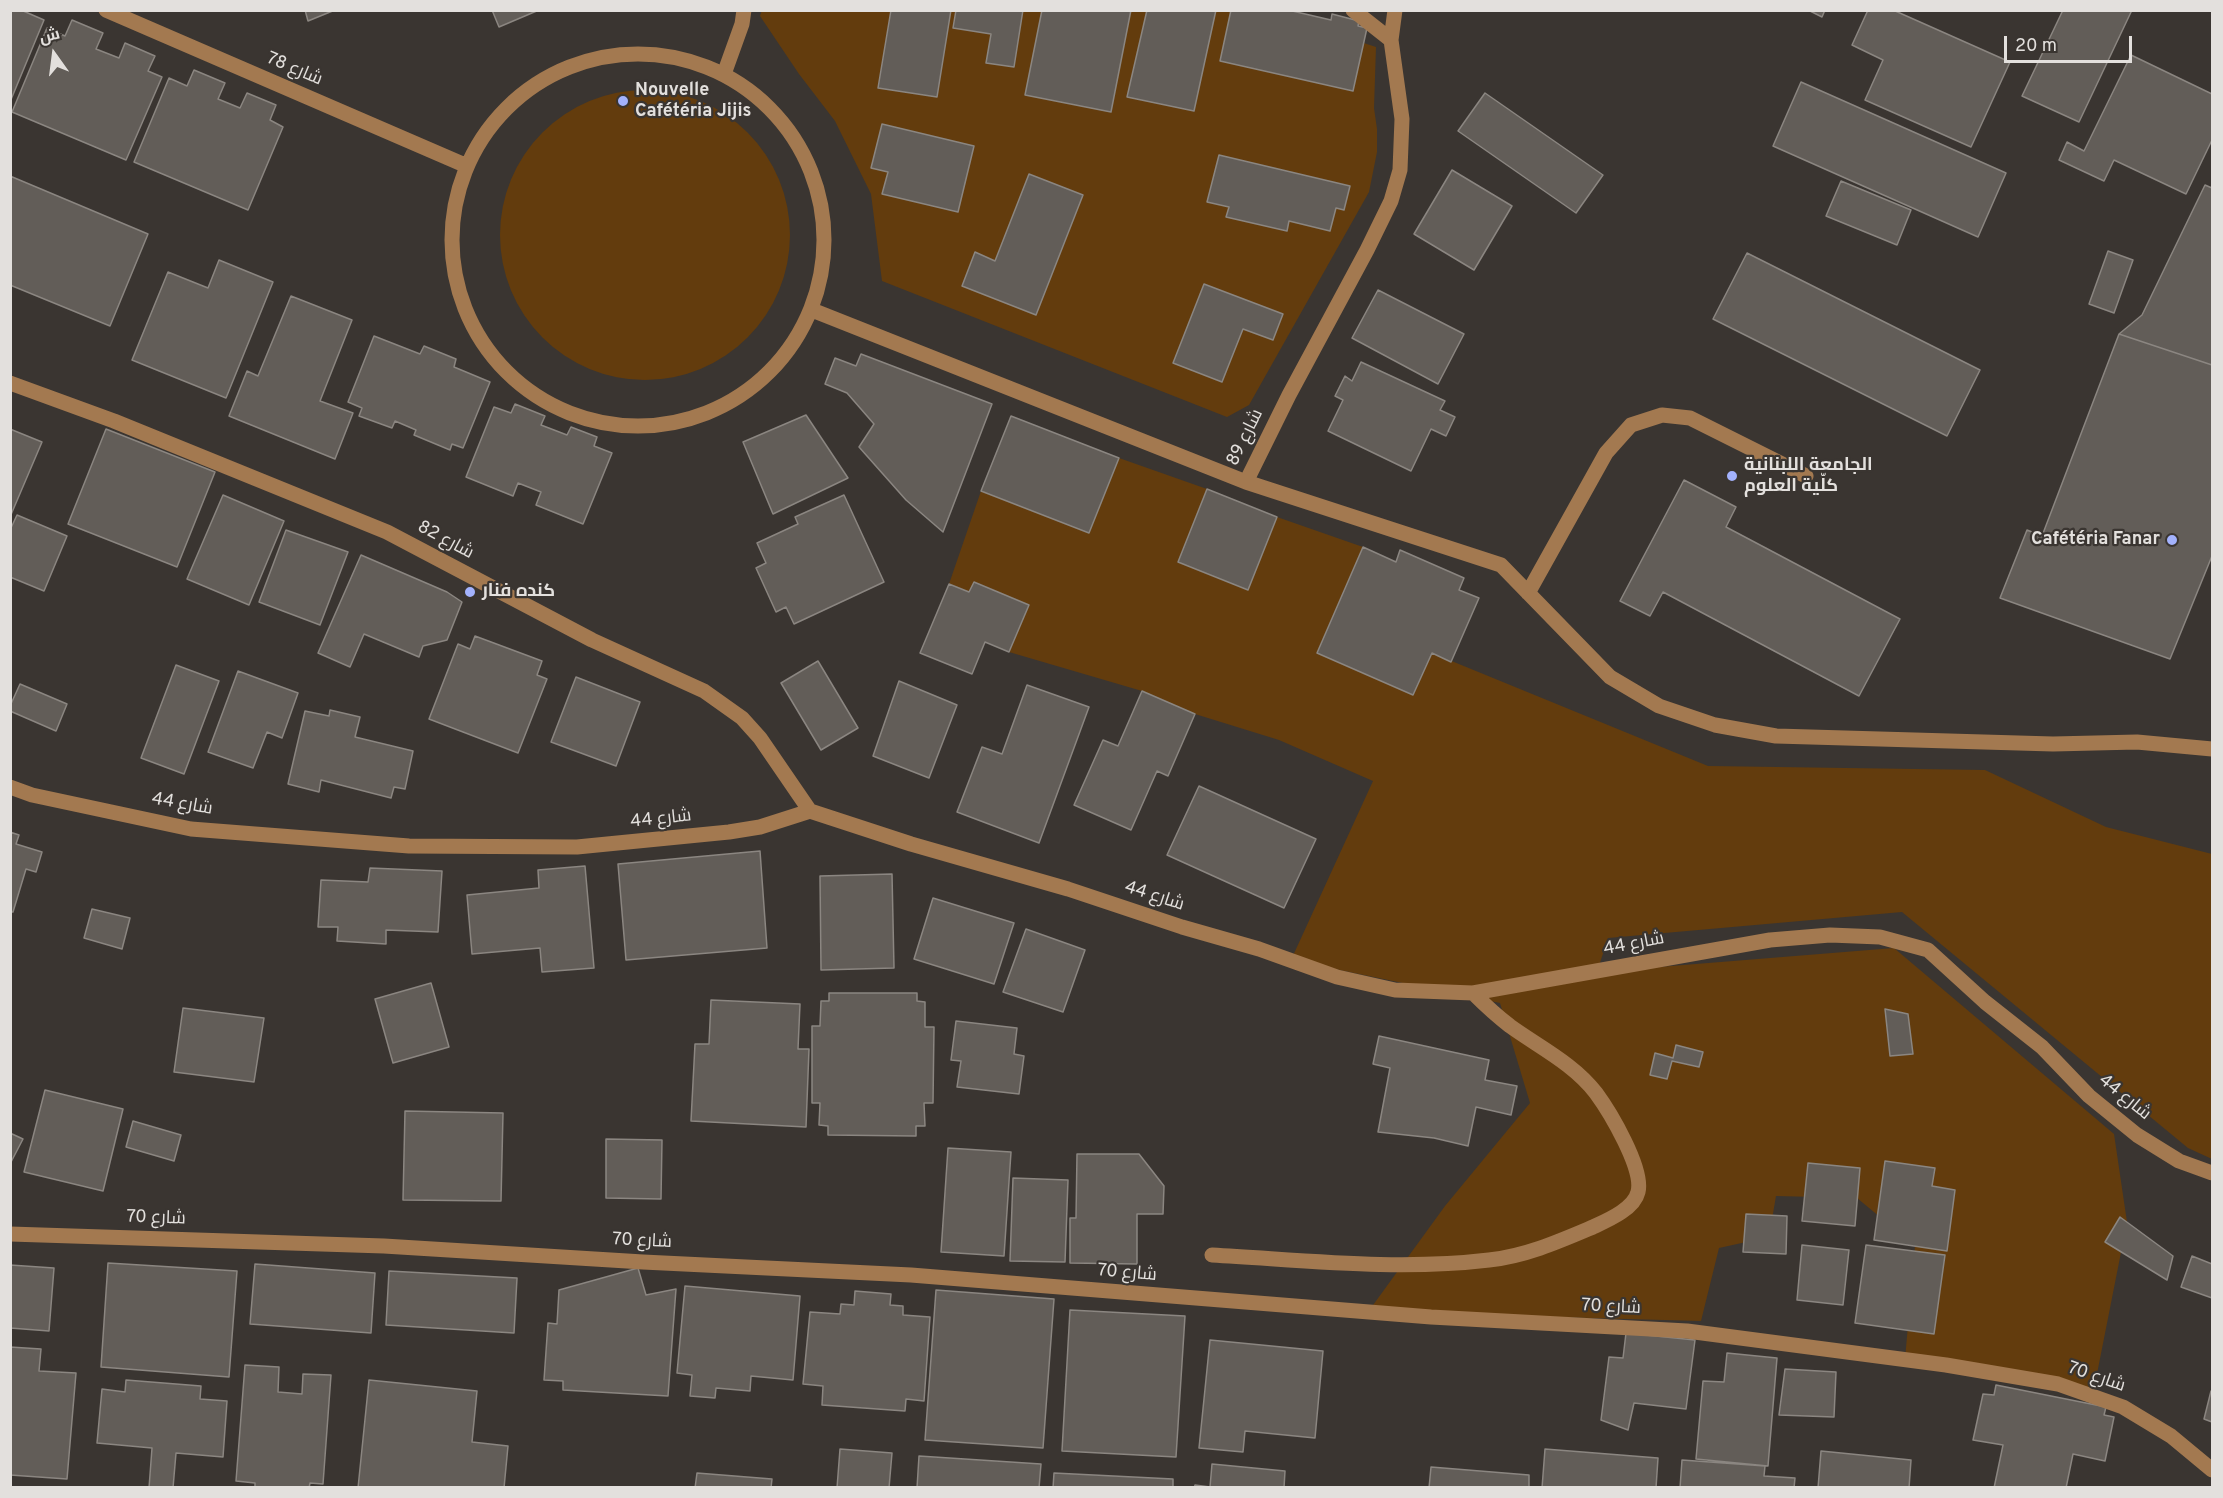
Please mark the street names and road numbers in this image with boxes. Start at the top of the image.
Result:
street label: شارع 78 [263,49,325,91]
street label: شارع 89 [1223,406,1269,470]
street label: شارع 82 [413,517,477,565]
street label: شارع 44 [150,789,214,821]
street label: شارع 44 [629,806,693,834]
street label: شارع 44 [1121,877,1187,917]
street label: شارع 44 [1602,929,1666,961]
street label: شارع 44 [2093,1070,2155,1126]
street label: شارع 70 [126,1207,186,1231]
street label: شارع 70 [612,1230,672,1254]
street label: شارع 70 [1096,1261,1158,1287]
street label: شارع 70 [1581,1296,1641,1320]
street label: شارع 70 [2064,1358,2128,1398]

